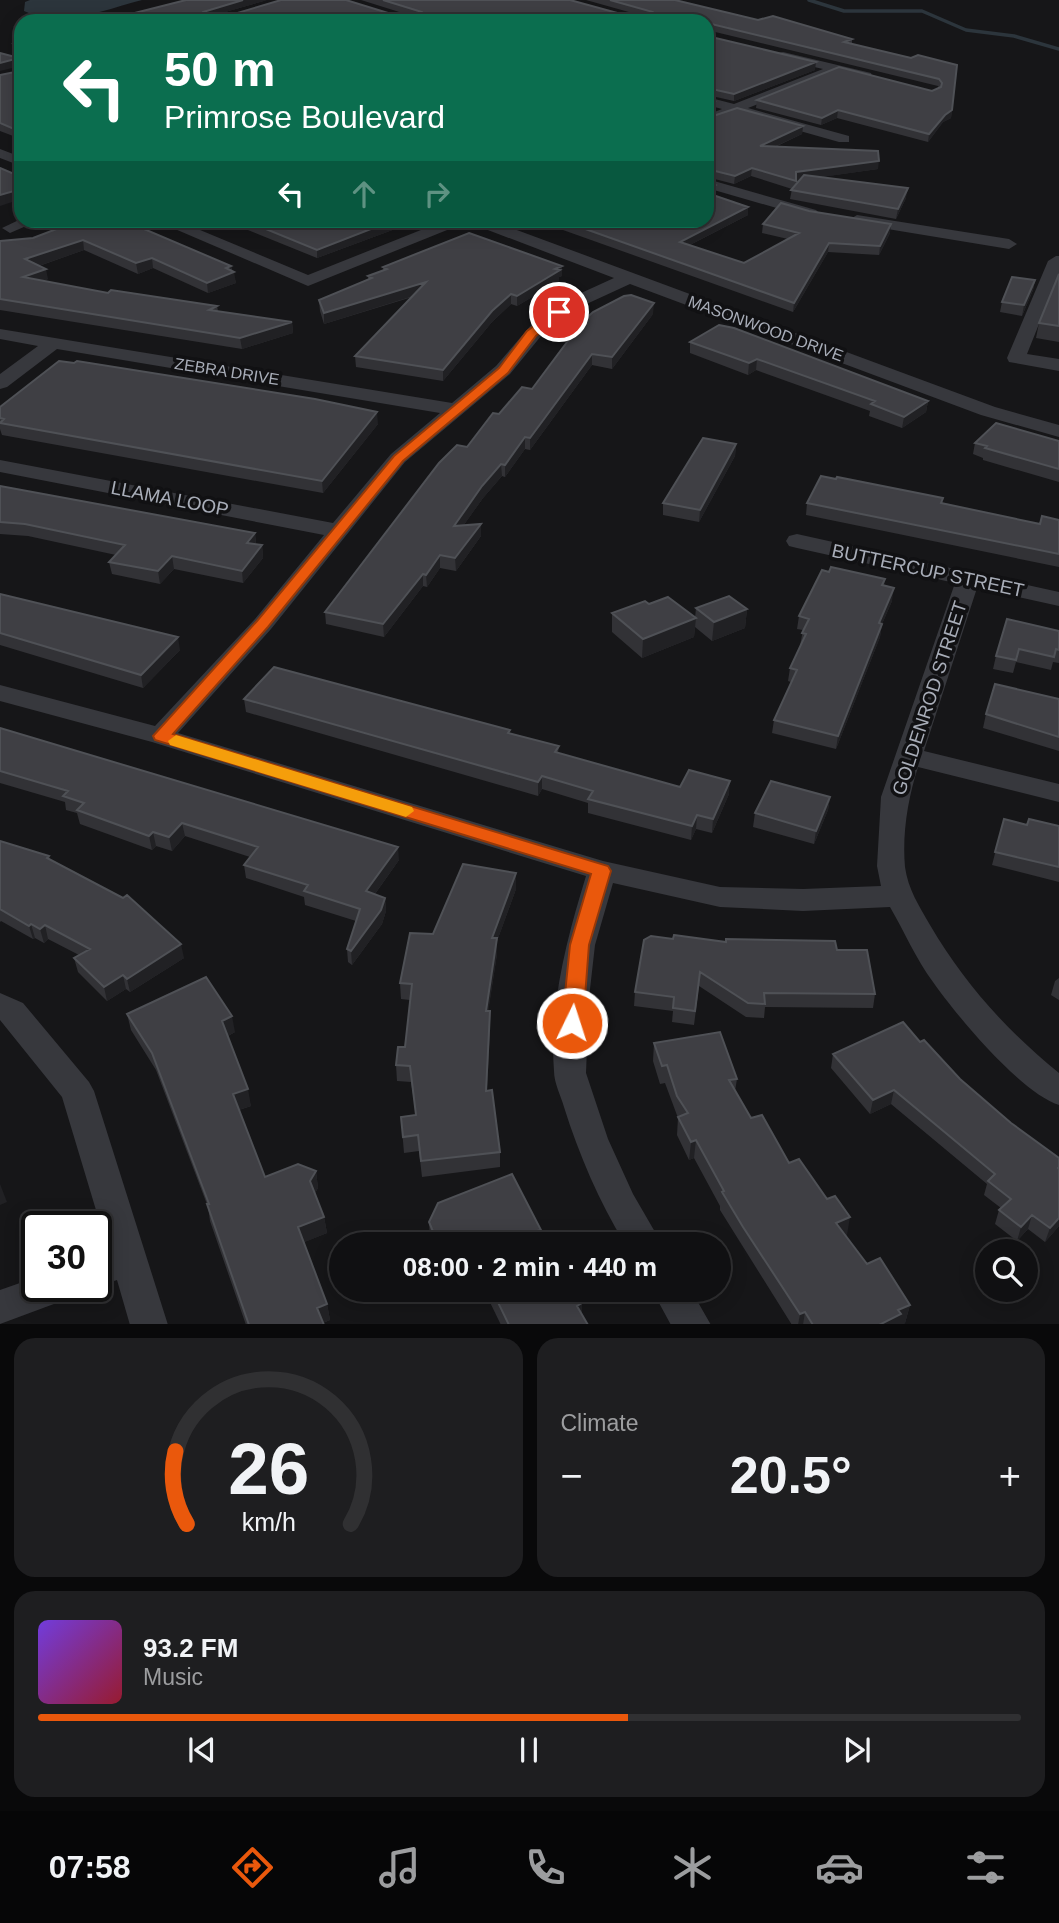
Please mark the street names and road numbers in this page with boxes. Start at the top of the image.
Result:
street label: MASONWOOD DRIVE [686,293,846,364]
street label: ZEBRA DRIVE [173,355,281,388]
street label: LLAMA LOOP [109,477,230,520]
street label: BUTTERCUP STREET [830,540,1026,601]
street label: GOLDENROD STREET [888,598,971,798]

